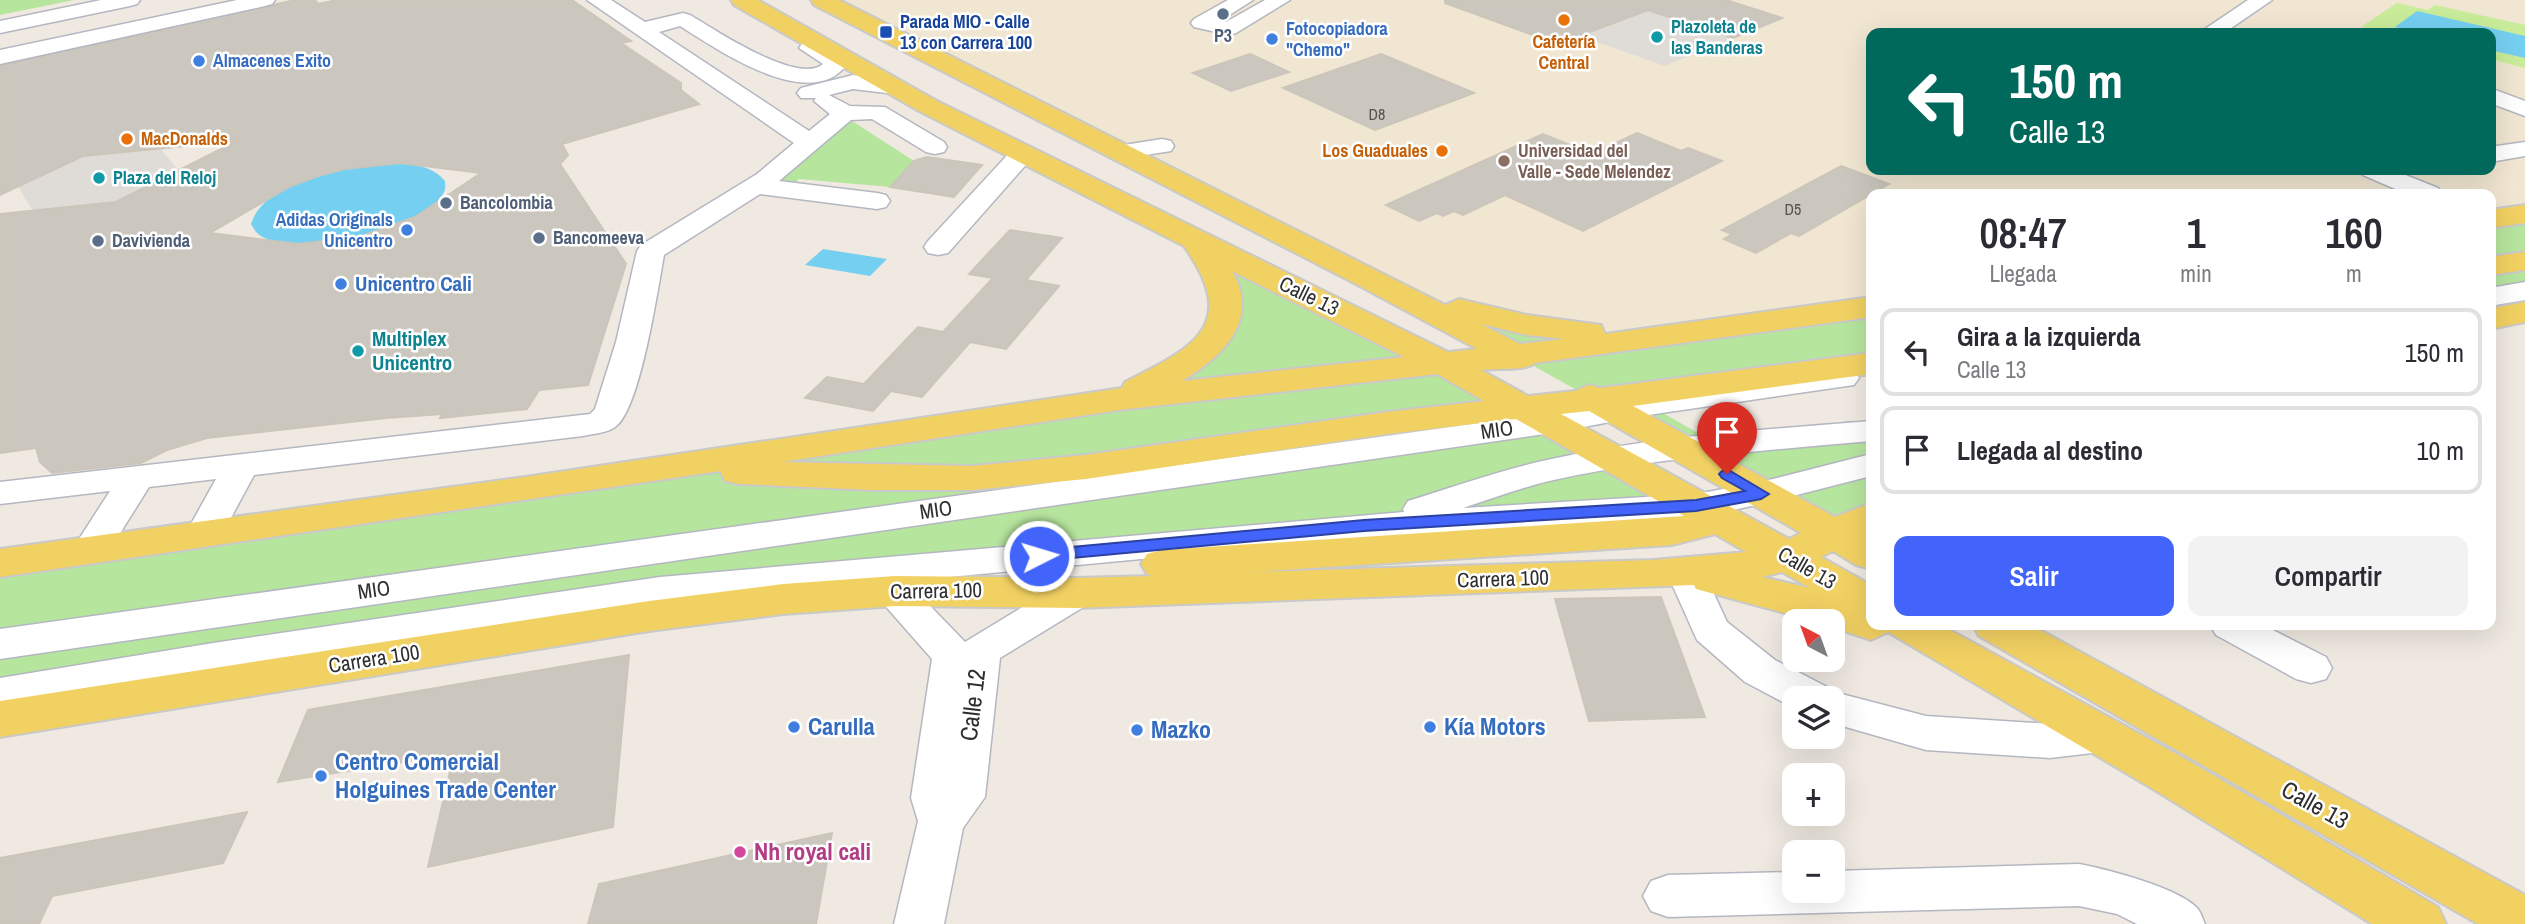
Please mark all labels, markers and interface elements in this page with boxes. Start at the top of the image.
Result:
marker: P3 [1215,6,1231,22]
place label: Parada MIO - Calle 13 con Carrera 100 [900,9,1032,55]
marker: Cafetería Central [1556,12,1572,28]
place label: Plazoleta de las Banderas [1671,14,1763,60]
place label: Fotocopiadora "Chemo" [1286,16,1389,62]
place label: P3 [1214,23,1232,48]
marker: Parada MIO - Calle 13 con Carrera 100 [878,24,894,40]
place label: Cafetería Central [1532,29,1596,75]
marker: Plazoleta de las Banderas [1649,29,1665,45]
marker: Fotocopiadora "Chemo" [1264,31,1280,47]
text: 150 m [2009,47,2123,113]
place label: Almacenes Exito [213,48,331,73]
marker: Almacenes Exito [191,53,207,69]
icon: left [1894,56,1985,147]
house number: D8 [1369,103,1385,125]
text: Calle 13 [2009,110,2105,153]
place label: MacDonalds [141,126,228,151]
marker: MacDonalds [119,131,135,147]
place label: Los Guaduales [1322,138,1428,163]
place label: Universidad del Valle - Sede Melendez [1518,138,1671,184]
marker: Los Guaduales [1434,143,1450,159]
marker: Universidad del Valle - Sede Melendez [1496,153,1512,169]
place label: Plaza del Reloj [113,165,216,190]
marker: Plaza del Reloj [91,170,107,186]
place label: Bancolombia [460,190,553,215]
marker: Bancolombia [438,195,454,211]
house number: D5 [1785,198,1801,220]
text: 08:47 [1979,205,2067,261]
text: 1 [2186,205,2206,261]
text: 160 [2325,205,2383,261]
place label: Adidas Originals Unicentro [276,207,393,253]
marker: Adidas Originals Unicentro [399,222,415,238]
place label: Bancomeeva [553,225,645,250]
place label: Davivienda [112,228,191,253]
marker: Bancomeeva [531,230,547,246]
marker: Davivienda [90,233,106,249]
text: Llegada [1990,258,2057,289]
text: min [2180,258,2212,289]
text: m [2346,258,2362,289]
place label: Unicentro Cali [355,269,472,298]
street label: Calle 13 [1274,269,1344,322]
marker: Unicentro Cali [333,276,349,292]
text: Gira a la izquierda [1957,319,2141,354]
place label: Multiplex Unicentro [372,324,452,377]
icon: left [1898,333,1936,371]
text: 150 m [2405,335,2464,370]
marker: Multiplex Unicentro [350,343,366,359]
text: Calle 13 [1957,354,2026,385]
pin [1697,402,1757,474]
street label: MIO [1479,413,1515,446]
icon: arrive [1708,413,1746,451]
icon: arrive [1898,431,1936,469]
text: Llegada al destino [1957,433,2143,468]
text: 10 m [2417,433,2464,468]
street label: MIO [918,493,954,526]
position arrow [1002,519,1076,593]
button: Salir [1894,536,2174,616]
button: Compartir [2188,536,2468,616]
street label: Calle 13 [1773,539,1842,596]
street label: Carrera 100 [1457,562,1549,595]
street label: MIO [356,573,392,606]
street label: Carrera 100 [890,575,982,606]
north arrow [1782,609,1844,672]
map controls [1782,609,1845,903]
street label: Carrera 100 [326,637,422,680]
street label: Calle 12 [952,667,992,743]
button: layers [1782,686,1845,749]
place label: Carulla [808,710,875,742]
place label: Kía Motors [1444,710,1546,742]
place label: Mazko [1151,713,1211,745]
marker: Carulla [786,719,802,735]
marker: Kía Motors [1422,719,1438,735]
marker: Mazko [1129,722,1145,738]
place label: Centro Comercial Holguines Trade Center [335,745,556,805]
button: + [1782,763,1845,826]
marker: Centro Comercial Holguines Trade Center [313,768,329,784]
street label: Calle 13 [2276,773,2355,836]
place label: Nh royal cali [754,835,871,867]
button: − [1782,840,1845,903]
marker: Nh royal cali [732,844,748,860]

